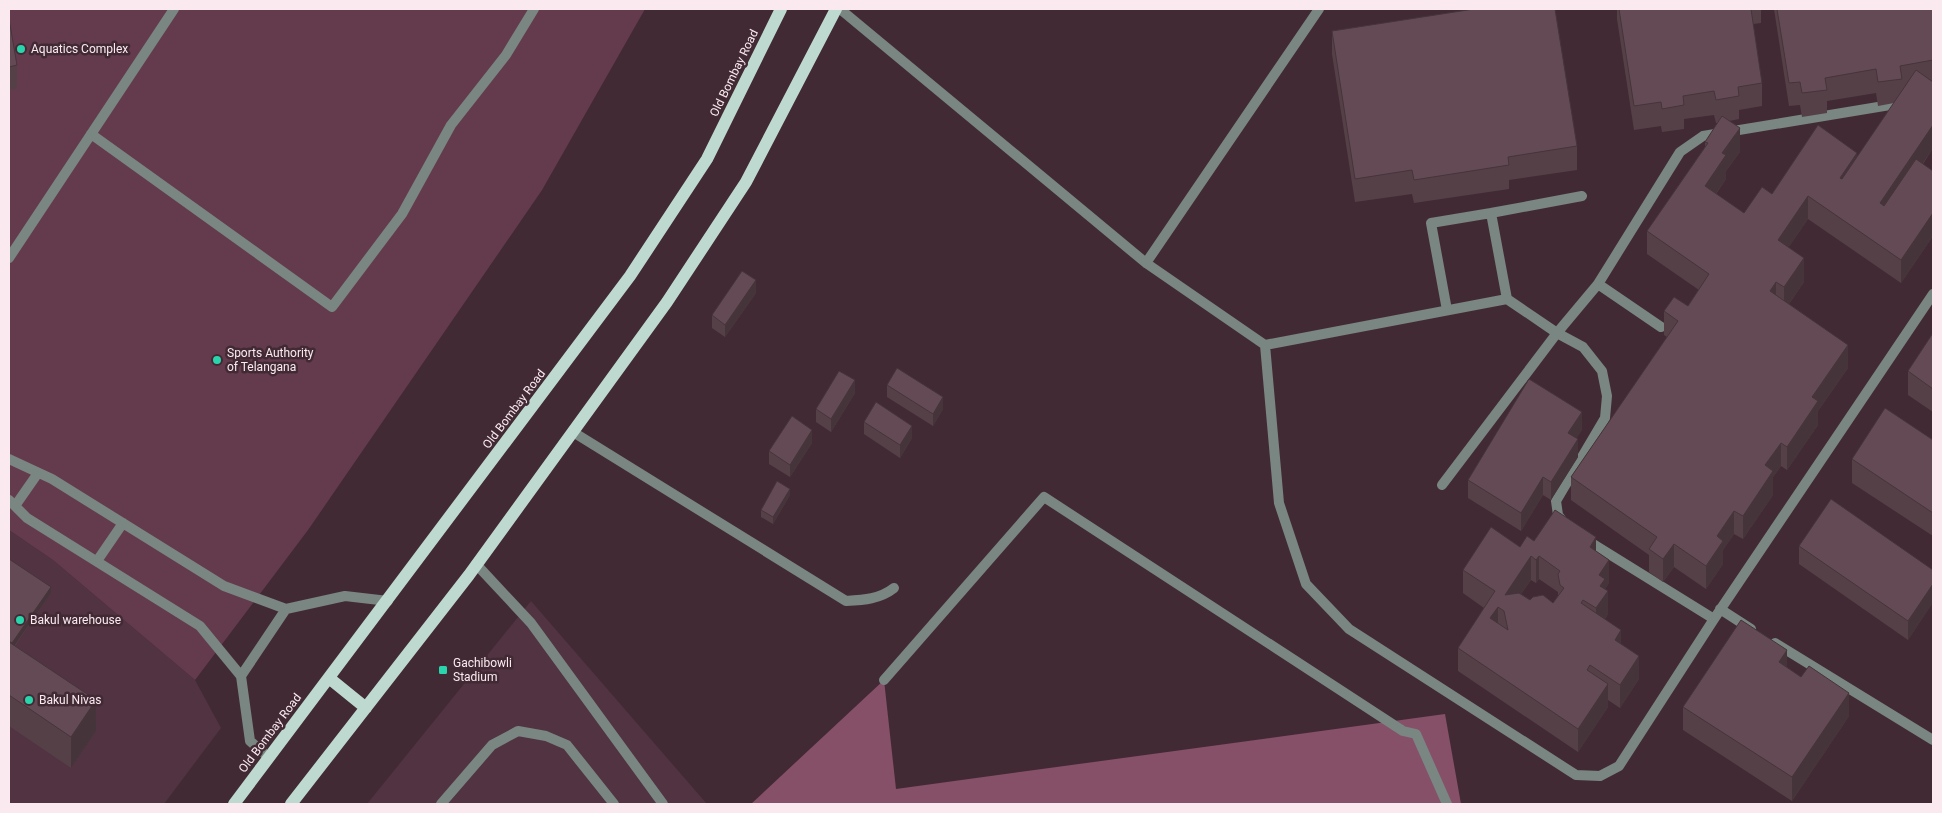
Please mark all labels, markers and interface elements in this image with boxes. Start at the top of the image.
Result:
street label: Old Bombay Road [707,27,761,119]
place label: Aquatics Complex [31,42,128,56]
marker: Aquatics Complex [15,43,27,55]
place label: Sports Authority of Telangana [227,346,314,374]
marker: Sports Authority of Telangana [211,354,223,366]
street label: Old Bombay Road [480,367,548,451]
place label: Bakul warehouse [30,613,121,627]
marker: Bakul warehouse [14,614,26,626]
place label: Gachibowli Stadium [453,656,512,684]
marker: Gachibowli Stadium [437,664,449,676]
street label: Old Bombay Road [236,691,304,775]
place label: Bakul Nivas [39,693,102,707]
marker: Bakul Nivas [23,694,35,706]

